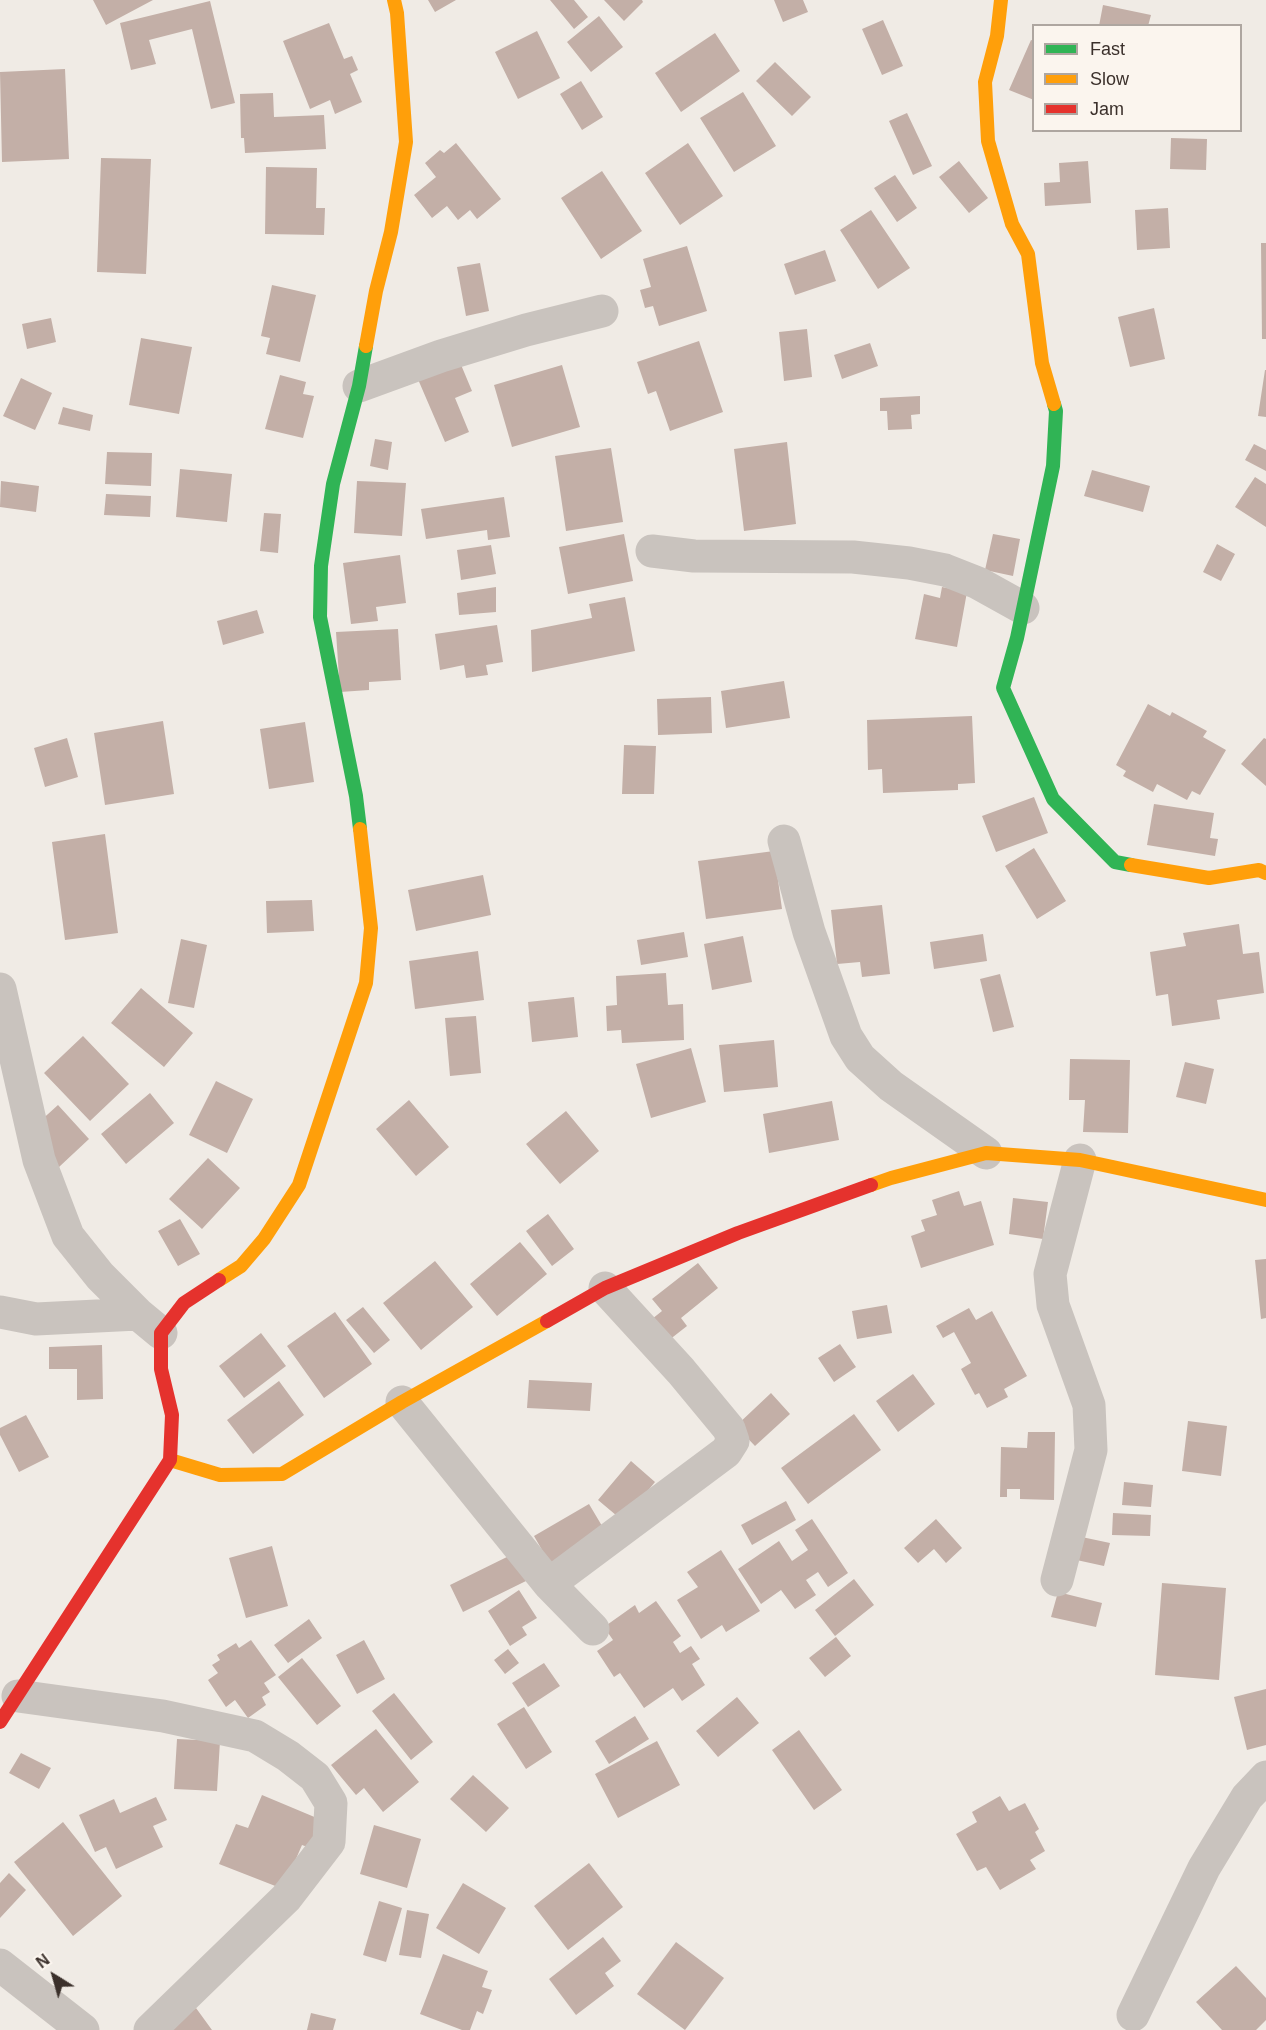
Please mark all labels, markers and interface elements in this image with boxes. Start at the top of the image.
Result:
legend [1032,24,1242,132]
text: Fast [1090,39,1125,59]
text: Slow [1090,69,1129,89]
text: Jam [1090,99,1124,119]
north arrow [24,1946,84,2006]
text: N [33,1951,53,1971]

